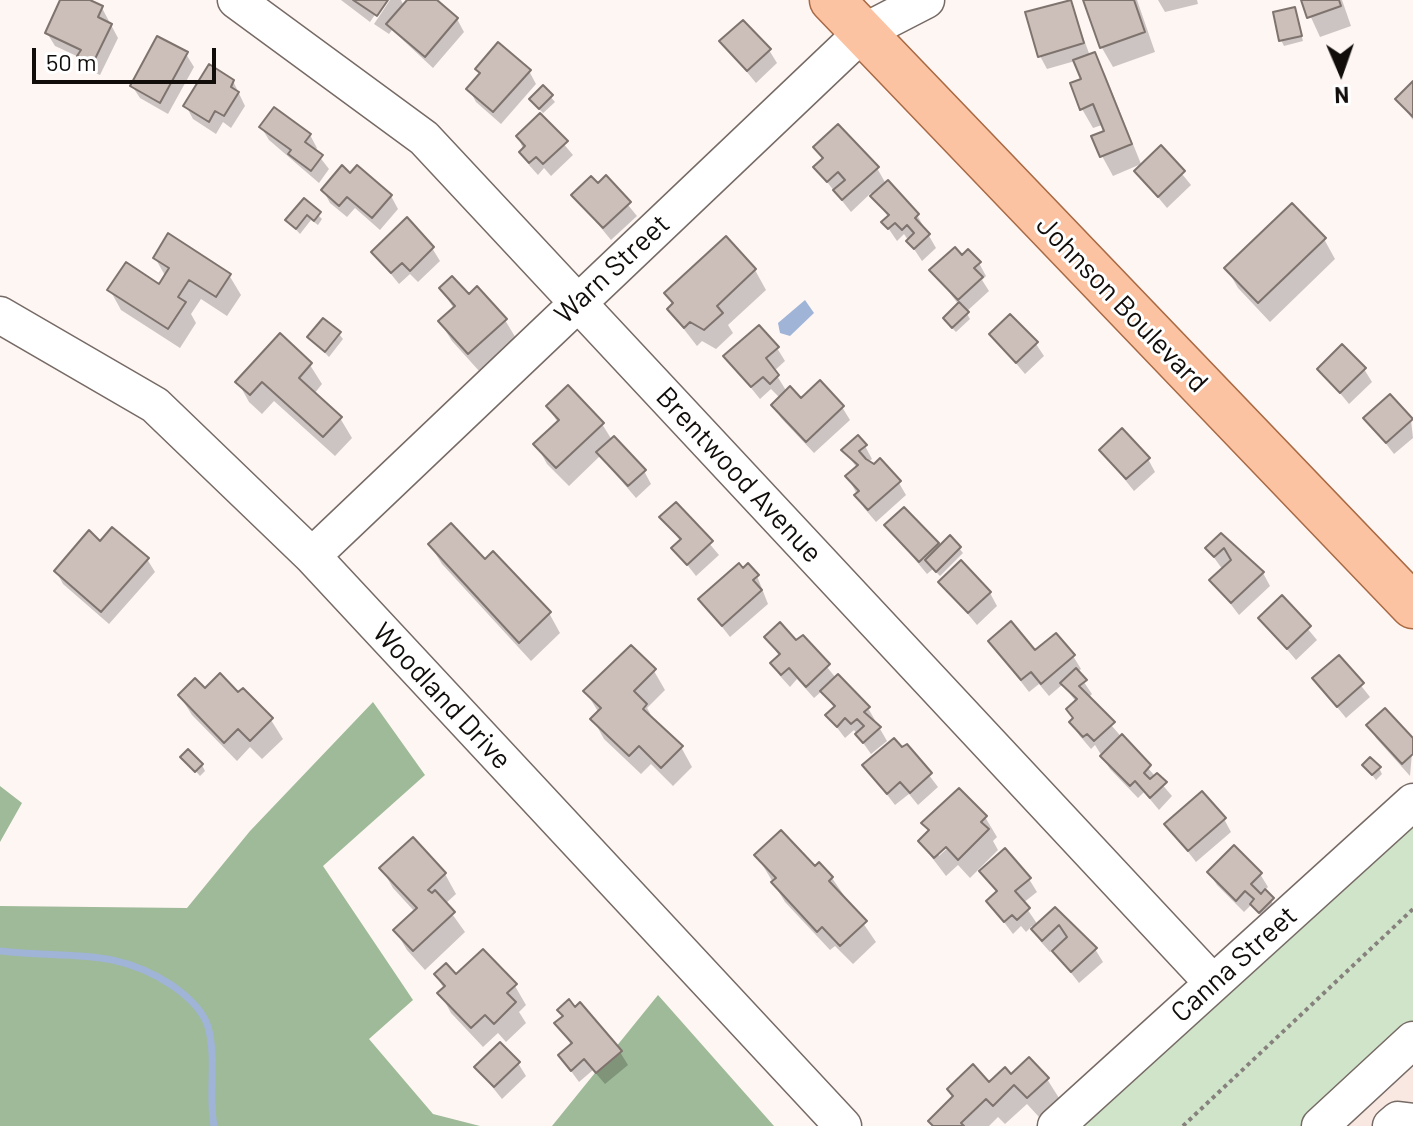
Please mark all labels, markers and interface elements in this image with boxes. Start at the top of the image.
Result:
scale bar [36,32,220,82]
north arrow [1301,32,1381,112]
text: 50 m [46,47,97,76]
text: N [1334,83,1350,109]
street label: Warn Street [548,207,676,331]
street label: Johnson Boulevard [1029,209,1215,399]
street label: Brentwood Avenue [649,380,829,570]
street label: Woodland Drive [366,616,518,776]
street label: Canna Street [1164,899,1304,1029]

